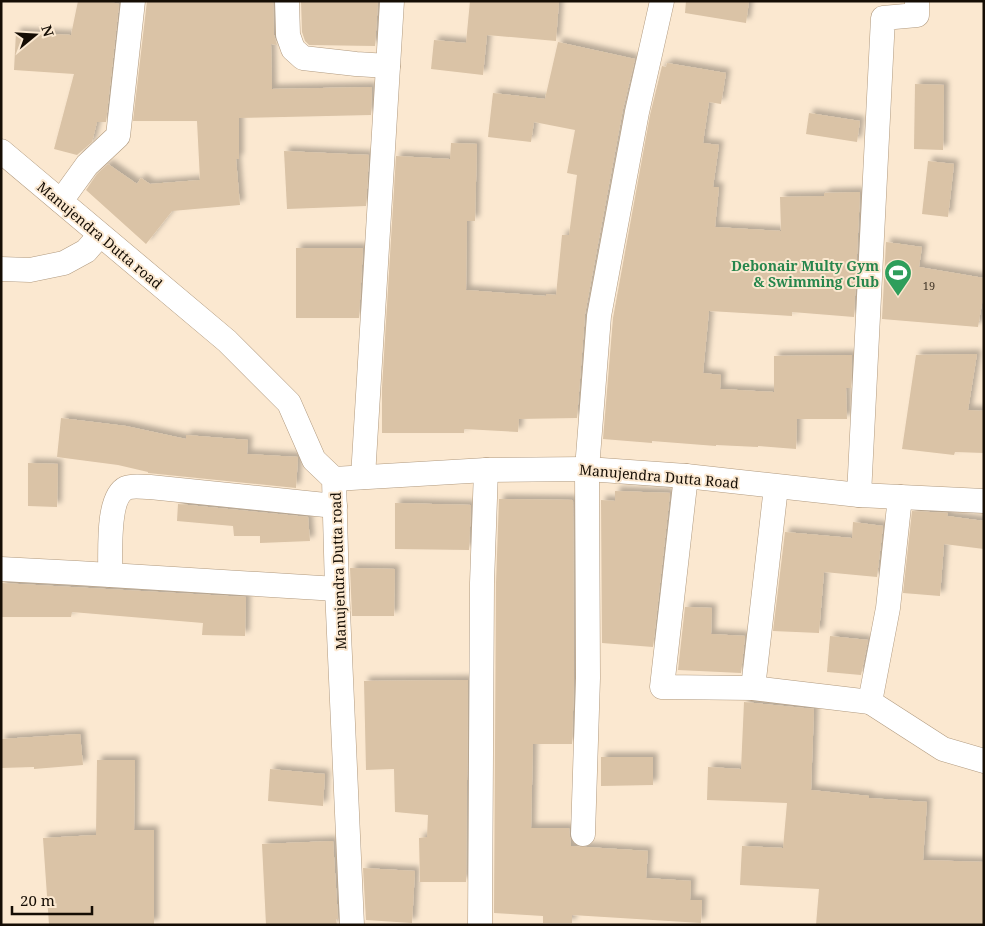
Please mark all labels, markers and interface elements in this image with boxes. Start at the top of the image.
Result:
north arrow [10,10,60,60]
text: N [37,23,59,39]
street label: Manujendra Dutta road [33,177,167,293]
place label: Debonair Multy Gym & Swimming Club [731,256,879,291]
sports icon: Debonair Multy Gym & Swimming Club [883,258,913,297]
house number: 19 [923,278,935,293]
street label: Manujendra Dutta Road [578,460,740,492]
street label: Manujendra Dutta road [326,491,350,650]
scale bar [12,884,92,916]
text: 20 m [20,890,55,910]

